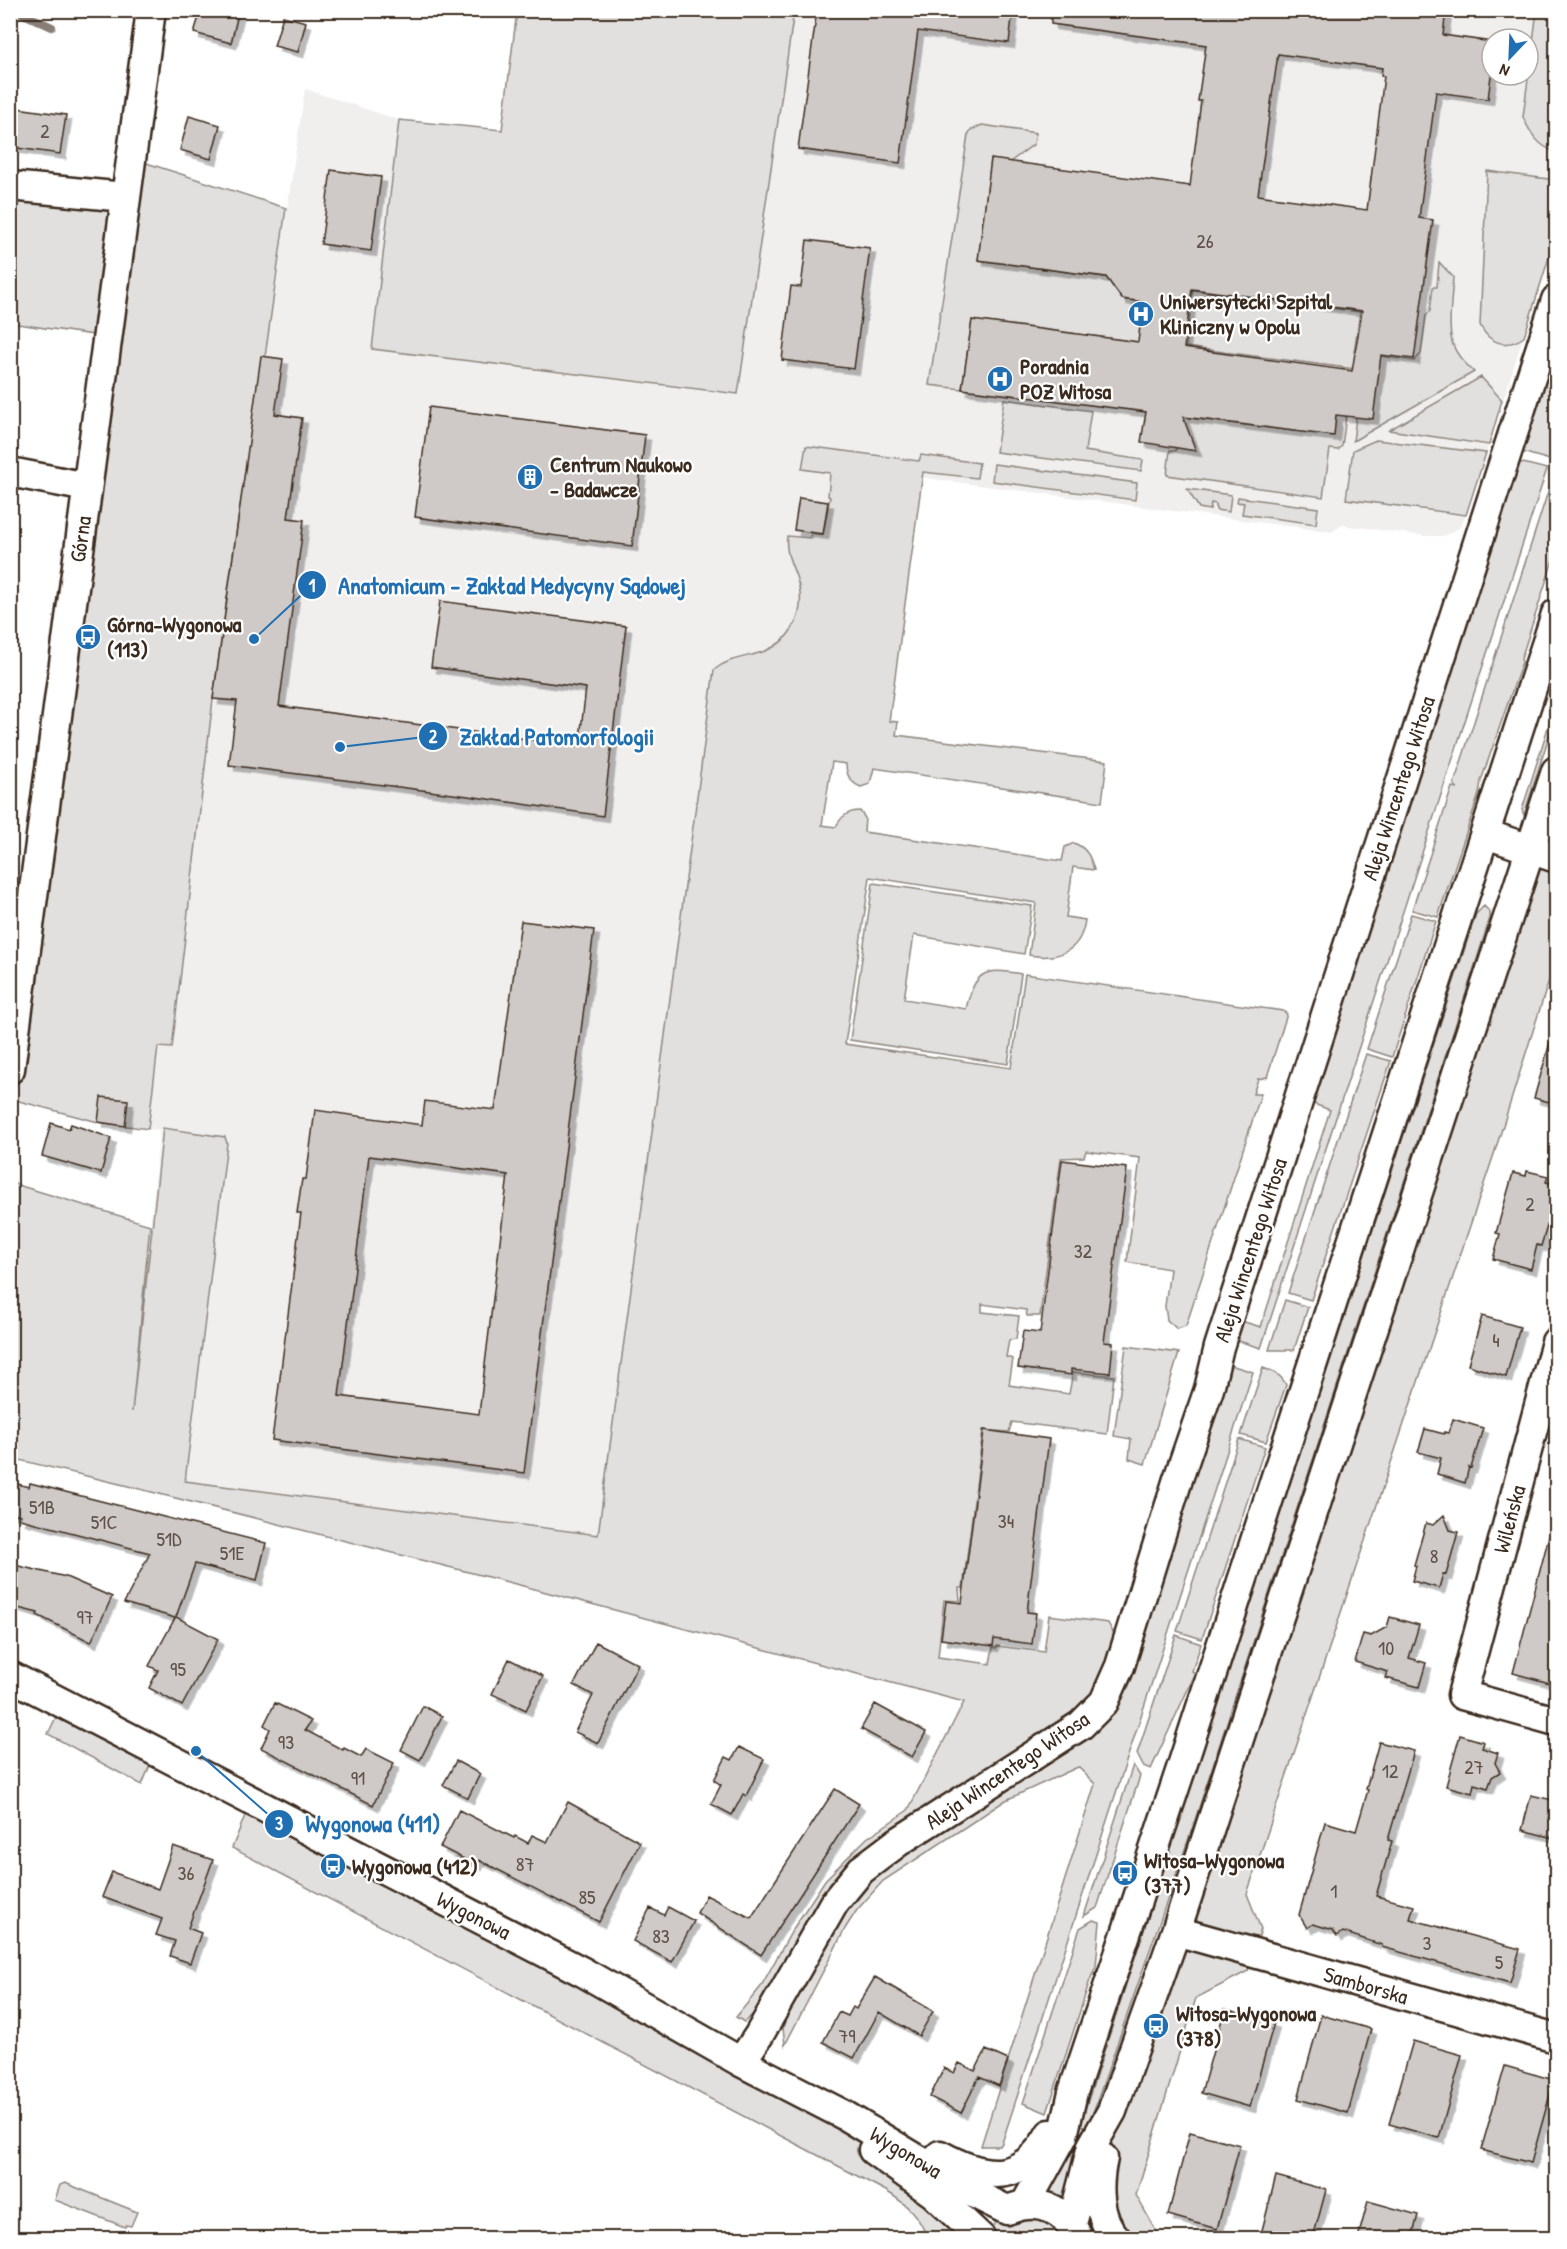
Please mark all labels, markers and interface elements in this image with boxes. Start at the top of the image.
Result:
north arrow [1480,27,1540,87]
text: N [1495,59,1512,83]
house number: 2 [40,117,50,144]
house number: 26 [1196,227,1214,254]
place label: Uniwersytecki Szpital Kliniczny w Opolu [1160,286,1333,342]
hospital icon: Uniwersytecki Szpital Kliniczny w Opolu [1126,299,1156,329]
place label: Poradnia POZ Witosa [1020,351,1111,406]
hospital icon: Poradnia POZ Witosa [985,364,1015,394]
place label: Centrum Naukowo - Badawcze [550,449,692,504]
building icon: Centrum Naukowo - Badawcze [515,462,545,492]
street label: Górna [62,514,98,564]
callout: Anatomicum - Zakład Medycyny Sądowej [297,564,698,606]
text: Anatomicum - Zakład Medycyny Sądowej [338,569,686,602]
text: 1 [309,573,316,598]
place label: Górna-Wygonowa (113) [107,609,242,664]
bus stop icon: Górna-Wygonowa (113) [73,622,103,652]
street label: Aleja Wincentego Witosa [1354,692,1442,884]
callout: Zakład Patomorfologii [418,715,667,757]
text: Zakład Patomorfologii [460,720,654,753]
text: 2 [429,724,438,749]
street label: Aleja Wincentego Witosa [1206,1154,1294,1346]
house number: 2 [1525,1190,1535,1217]
house number: 32 [1074,1237,1093,1264]
house number: 4 [1492,1326,1500,1353]
street label: Wileńska [1486,1481,1533,1556]
house number: 51B [29,1493,55,1520]
house number: 34 [998,1507,1014,1534]
house number: 51C [91,1508,117,1535]
house number: 51D [156,1525,182,1552]
house number: 51E [220,1539,244,1566]
house number: 8 [1430,1542,1438,1569]
house number: 97 [76,1603,94,1630]
house number: 10 [1378,1634,1394,1661]
house number: 95 [170,1655,186,1682]
street label: Aleja Wincentego Witosa [919,1704,1095,1836]
house number: 93 [278,1728,294,1755]
house number: 27 [1464,1753,1484,1780]
house number: 12 [1382,1757,1399,1784]
house number: 91 [351,1764,365,1791]
callout: Wygonowa (411) [264,1803,453,1845]
text: Wygonowa (411) [305,1807,441,1840]
text: 3 [275,1811,283,1836]
place label: Witosa-Wygonowa (377) [1144,1845,1284,1900]
house number: 87 [516,1850,534,1877]
bus stop icon: Wygonowa (412) [318,1851,348,1881]
place label: Wygonowa (412) [352,1851,478,1882]
bus stop icon: Witosa-Wygonowa (377) [1110,1858,1140,1888]
house number: 36 [178,1859,194,1886]
house number: 1 [1330,1877,1338,1904]
house number: 85 [578,1883,596,1910]
street label: Wygonowa [432,1884,516,1946]
house number: 83 [652,1922,670,1949]
house number: 3 [1423,1929,1432,1956]
house number: 5 [1495,1948,1504,1975]
street label: Samborska [1320,1959,1412,2011]
place label: Witosa-Wygonowa (378) [1176,1998,1316,2053]
bus stop icon: Witosa-Wygonowa (378) [1141,2011,1171,2041]
house number: 79 [838,2022,856,2049]
street label: Wygonowa [864,2119,948,2185]

